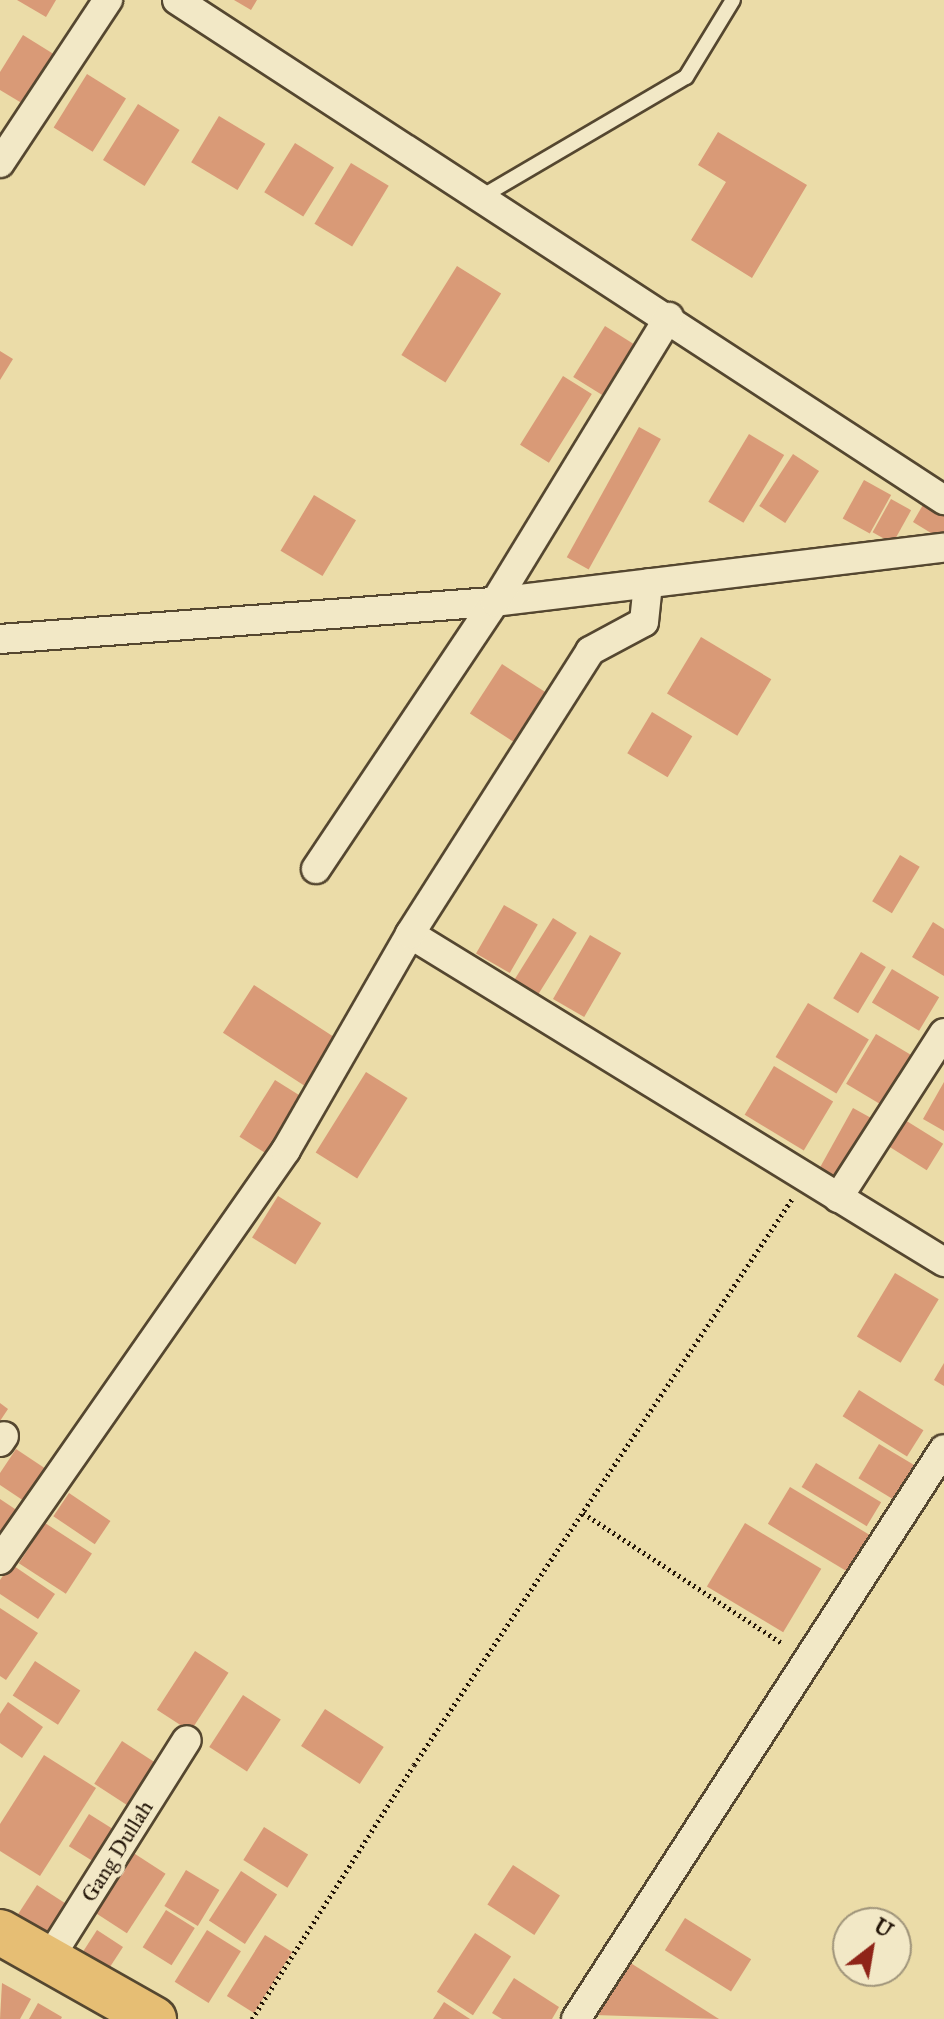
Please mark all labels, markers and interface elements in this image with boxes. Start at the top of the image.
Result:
street label: Gang Dullah [75,1795,159,1907]
north arrow [832,1907,912,1987]
text: U [869,1912,898,1944]

